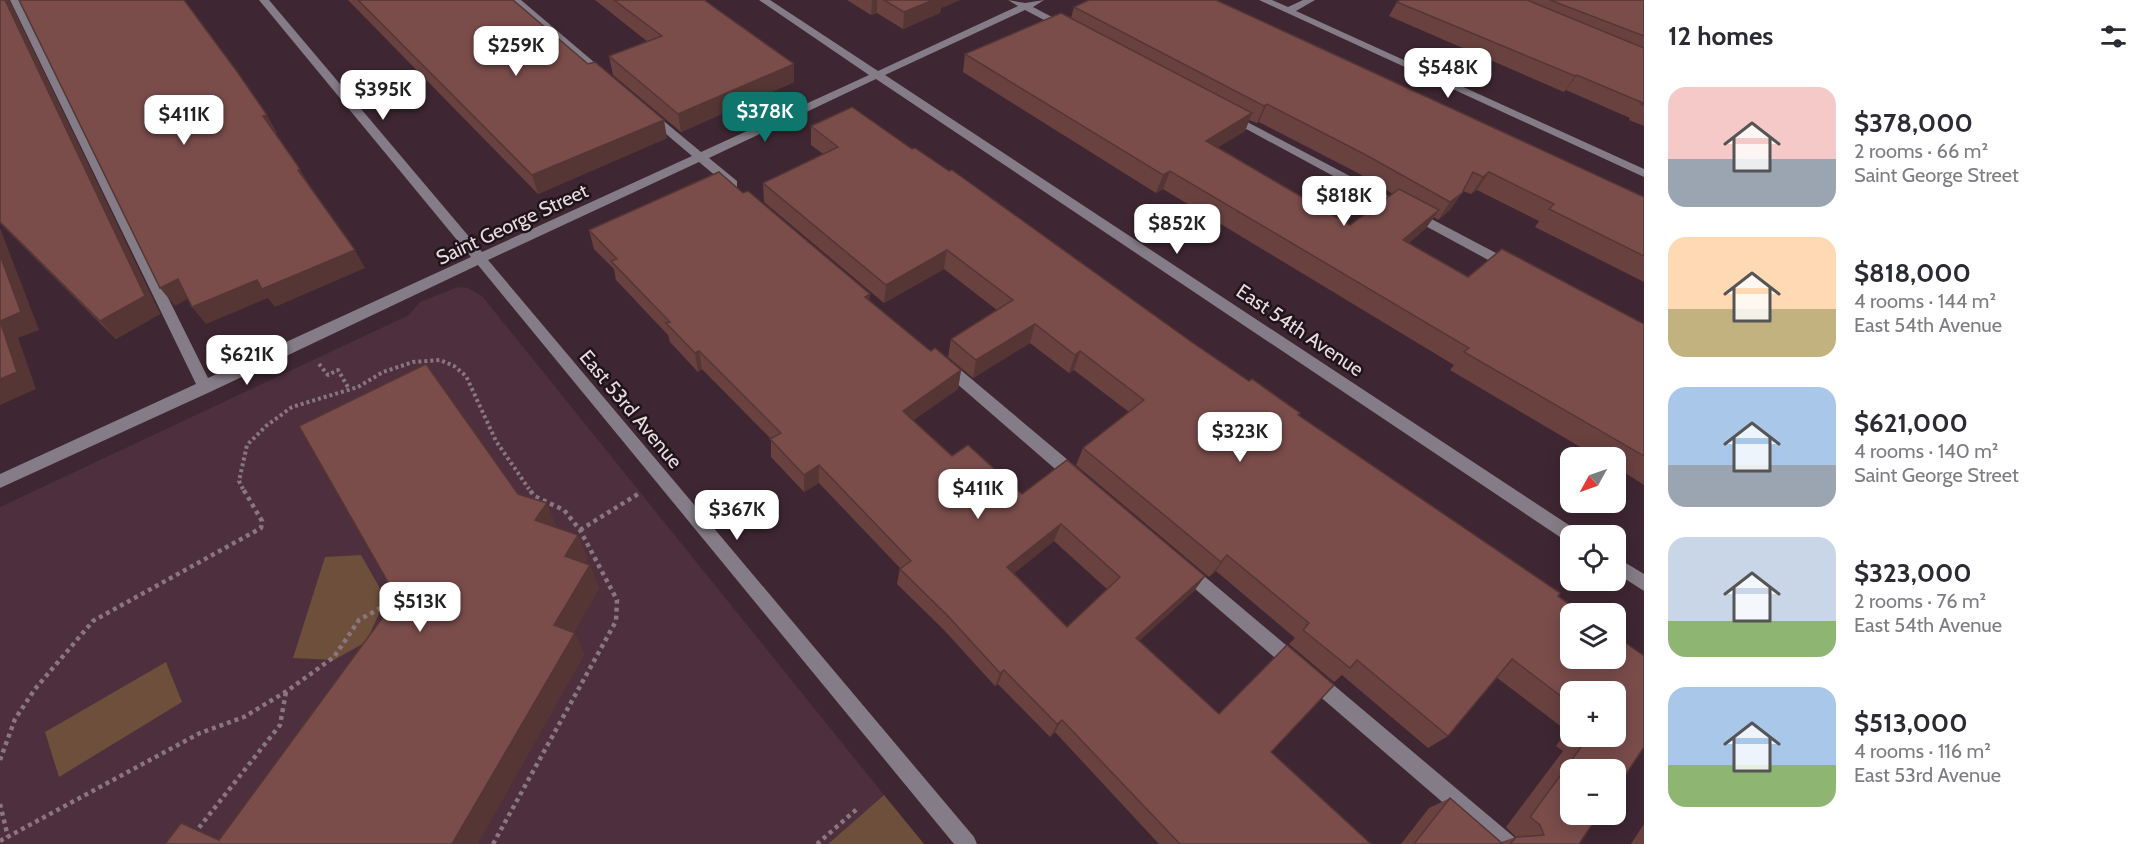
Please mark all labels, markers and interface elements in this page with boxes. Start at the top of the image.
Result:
text: 12 homes [1668,20,1773,52]
icon: filters [2097,20,2130,53]
pin: $259K [474,26,558,77]
text: $259K [488,33,544,57]
pin: $548K [1406,48,1490,99]
text: $548K [1418,55,1478,79]
pin: $395K [341,70,425,121]
text: $395K [355,77,411,101]
pin: $378K [723,92,807,143]
pin: $411K [142,95,226,146]
text: $378K [736,99,794,123]
text: $411K [158,102,210,126]
text: $378,000 [1854,107,1973,139]
icon: home [1716,111,1788,183]
text: 2 rooms · 66 m² [1854,139,1988,163]
text: Saint George Street [1854,163,2019,187]
pin: $818K [1302,176,1386,227]
street label: Saint George Street [432,178,592,270]
text: $818K [1316,183,1372,207]
pin: $852K [1135,204,1219,255]
text: $852K [1148,211,1206,235]
text: $818,000 [1854,257,1971,289]
icon: home [1716,261,1788,333]
street label: East 54th Avenue [1232,279,1368,381]
text: 4 rooms · 144 m² [1854,289,1996,313]
text: East 54th Avenue [1854,313,2002,337]
pin: $621K [205,335,289,386]
text: $621K [220,342,274,366]
street label: East 53rd Avenue [575,345,687,473]
text: $621,000 [1854,407,1968,439]
icon: home [1716,411,1788,483]
pin: $323K [1198,412,1282,463]
text: $323K [1212,419,1268,443]
text: 4 rooms · 140 m² [1854,439,1998,463]
north arrow [1560,447,1626,513]
map controls [1560,447,1626,825]
text: Saint George Street [1854,463,2019,487]
pin: $411K [936,469,1020,520]
text: $411K [952,476,1004,500]
pin: $367K [695,490,779,541]
text: $367K [709,497,765,521]
button: locate [1560,525,1626,591]
text: $323,000 [1854,557,1972,589]
icon: home [1716,561,1788,633]
pin: $513K [378,582,462,633]
text: $513K [393,589,447,613]
text: 2 rooms · 76 m² [1854,589,1986,613]
button: layers [1560,603,1626,669]
text: East 54th Avenue [1854,613,2002,637]
button: + [1560,681,1626,747]
text: $513,000 [1854,707,1968,739]
icon: home [1716,711,1788,783]
text: 4 rooms · 116 m² [1854,739,1991,763]
button: − [1560,759,1626,825]
text: East 53rd Avenue [1854,763,2001,787]

